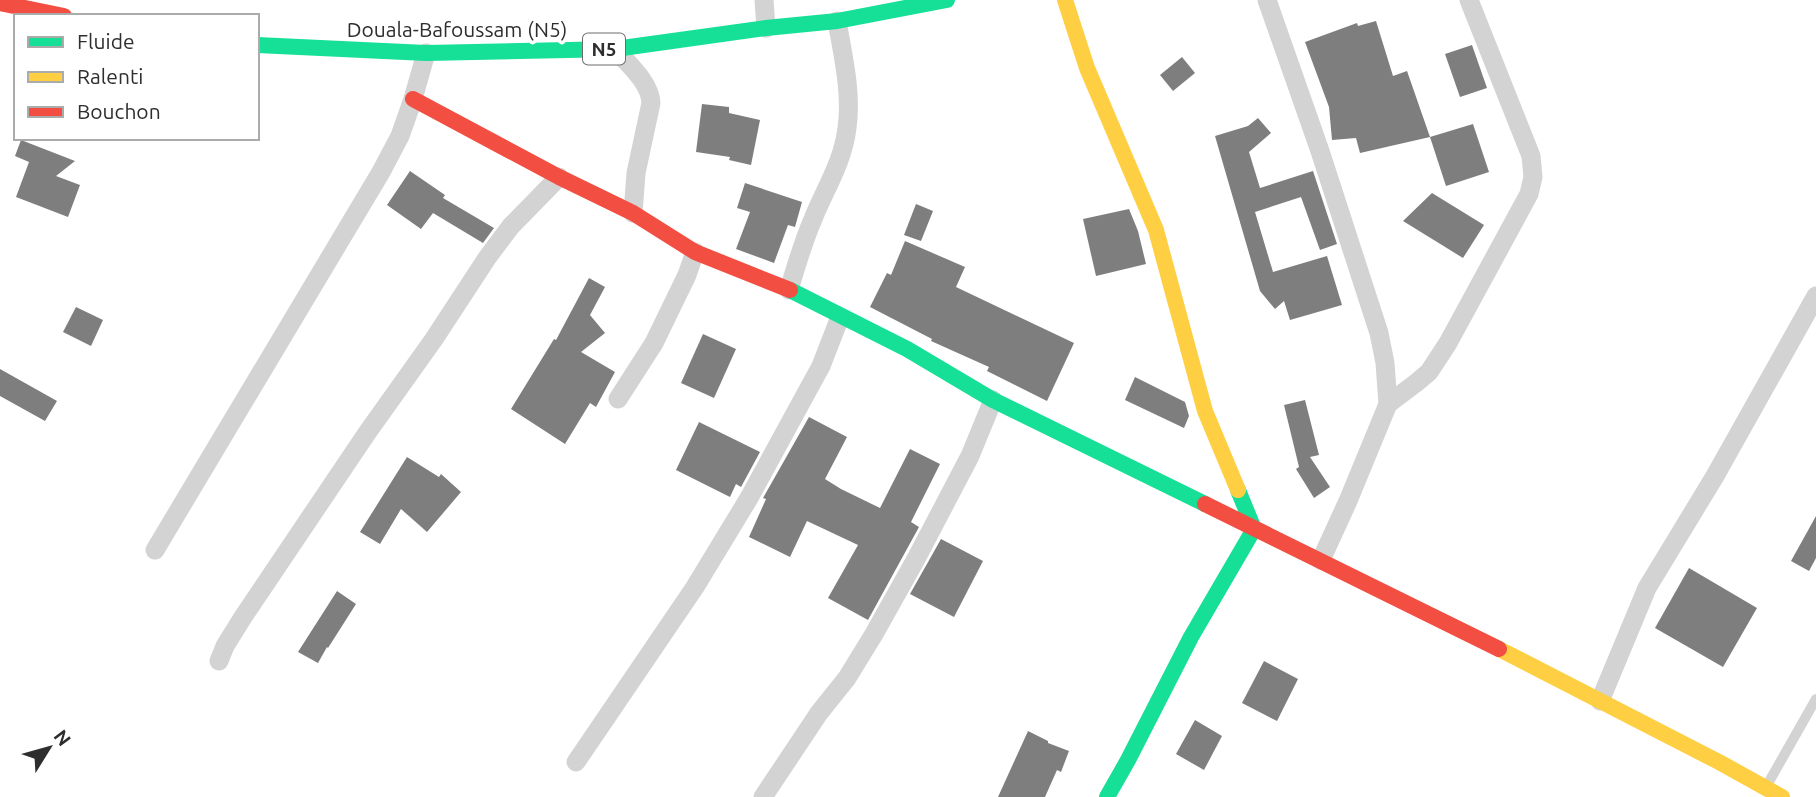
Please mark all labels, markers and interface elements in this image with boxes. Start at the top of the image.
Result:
legend [14,14,259,140]
street label: Douala-Bafoussam (N5) [347,17,567,41]
text: Fluide [77,29,135,53]
road number: N5 [583,34,625,64]
text: Ralenti [77,64,143,88]
text: Bouchon [77,99,161,123]
north arrow [14,713,84,783]
text: N [50,725,76,750]

